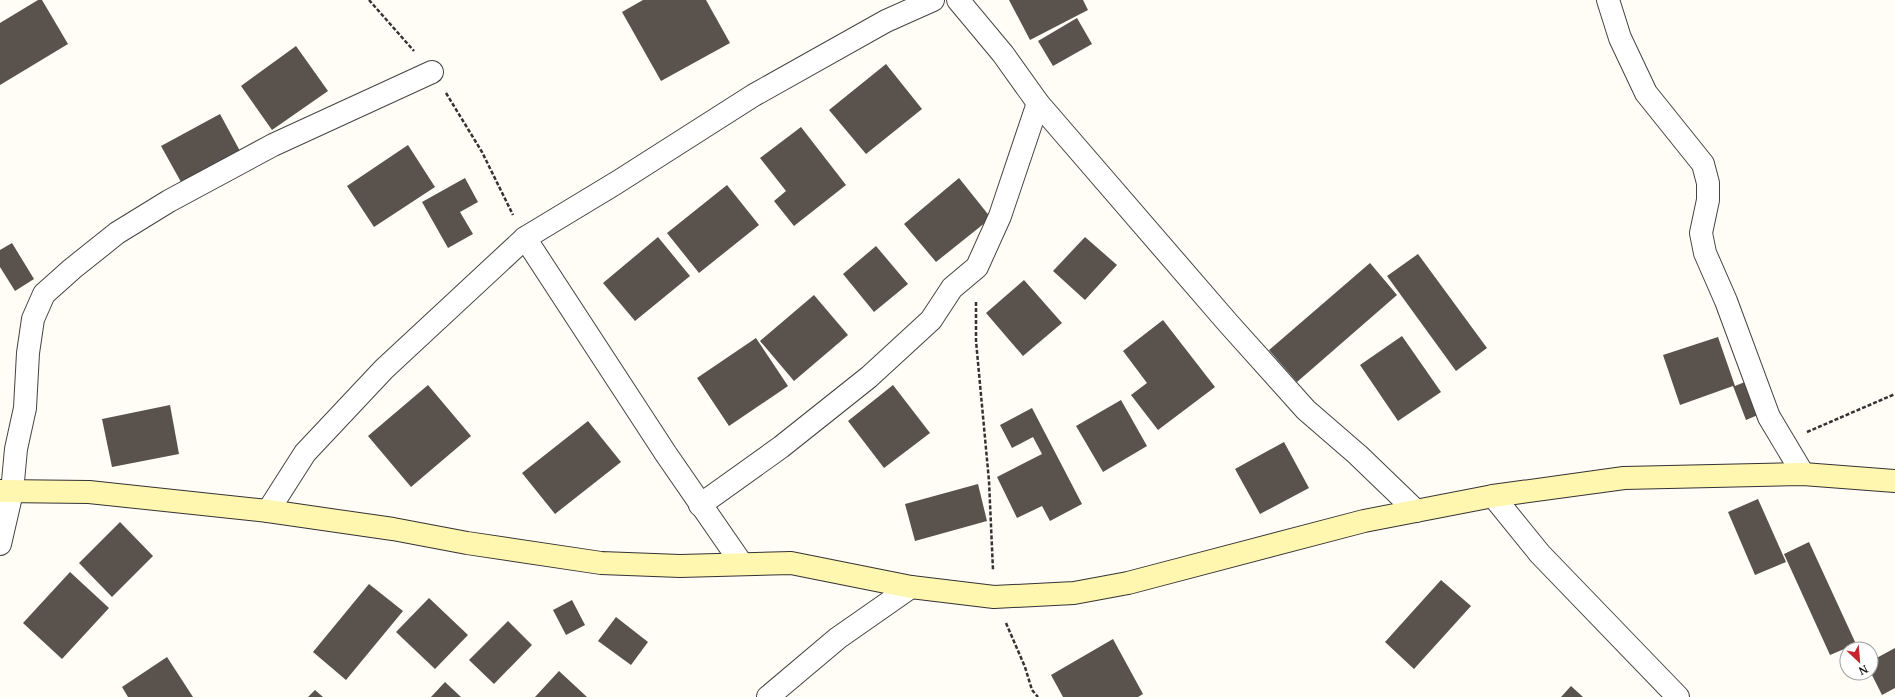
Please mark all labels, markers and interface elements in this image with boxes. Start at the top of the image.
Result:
north arrow [1839,641,1879,681]
text: N [1856,662,1871,679]

